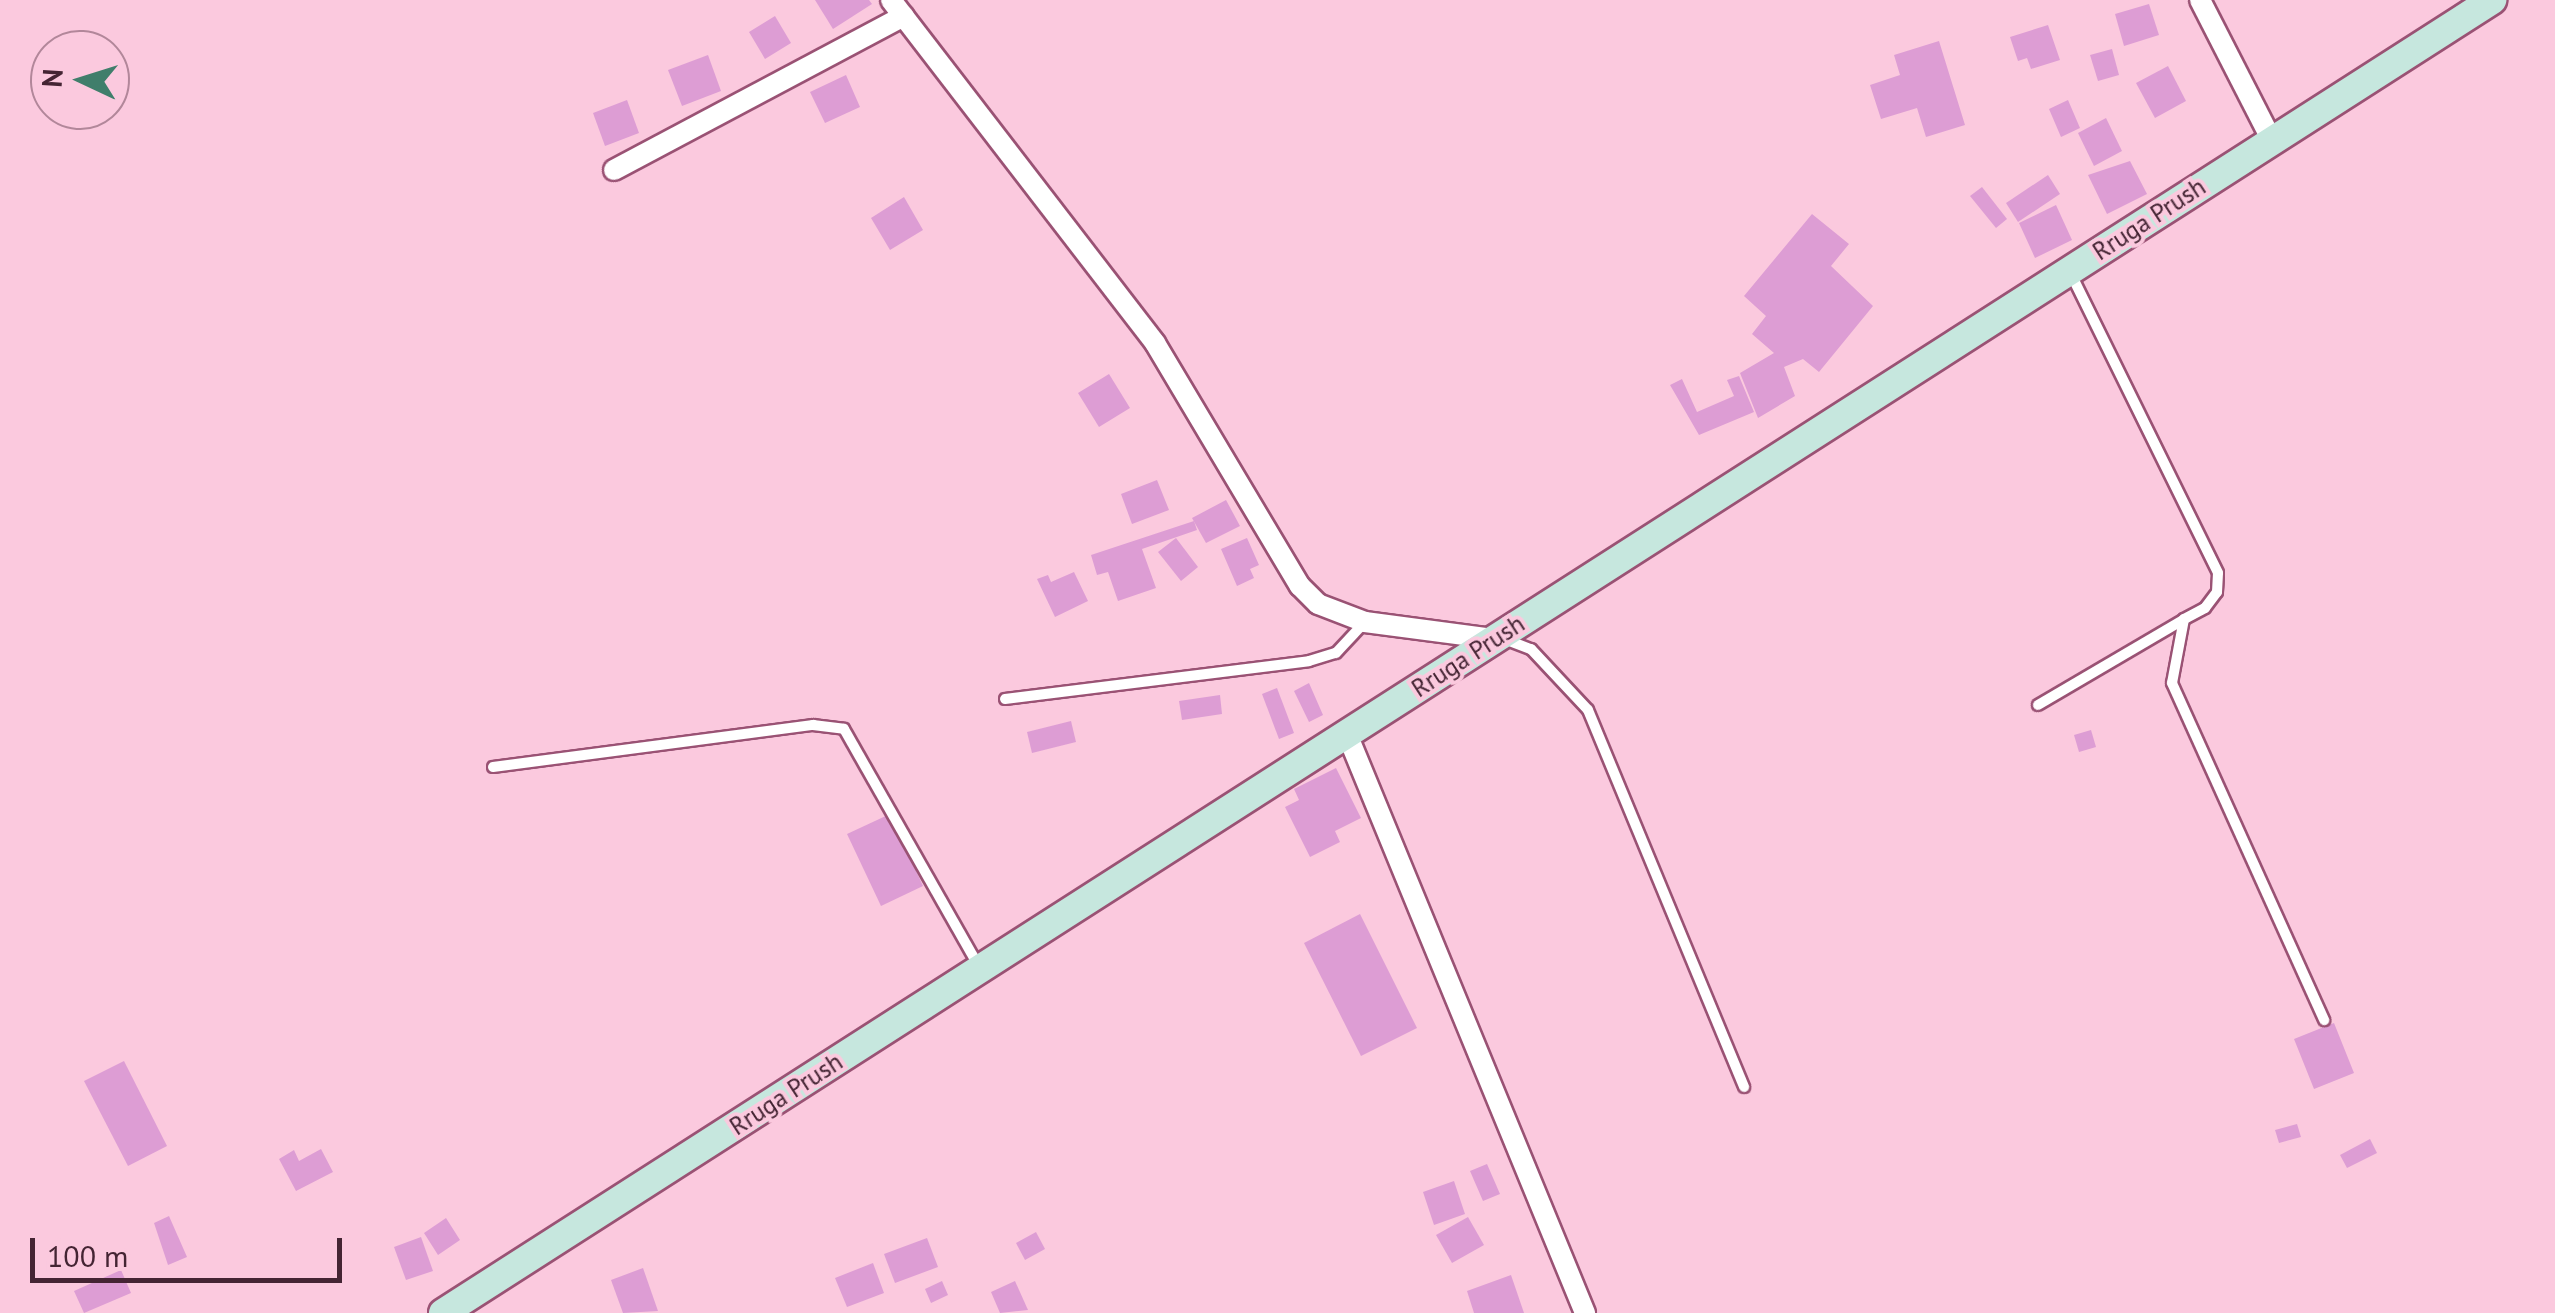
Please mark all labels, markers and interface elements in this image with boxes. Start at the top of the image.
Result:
north arrow [30,30,130,130]
text: N [32,68,71,88]
street label: Rruga Prush [2087,171,2211,267]
street label: Rruga Prush [1406,608,1530,704]
street label: Rruga Prush [724,1046,848,1142]
scale bar [35,1218,348,1280]
text: 100 m [47,1236,128,1275]

